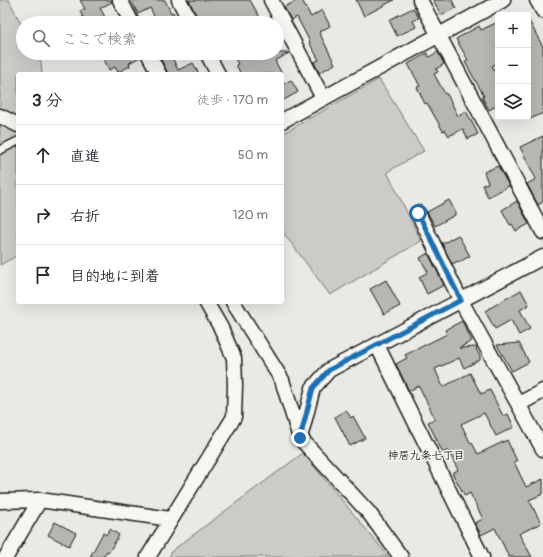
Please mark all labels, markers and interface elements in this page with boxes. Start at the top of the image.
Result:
map controls [495,12,531,120]
button: + [495,12,531,48]
search box [16,16,284,60]
icon: search [30,27,52,49]
text: ここで検索 [62,30,137,49]
button: − [495,48,531,84]
button: layers [495,84,531,120]
text: 3 分 [32,90,62,111]
text: 徒歩 · 170 m [197,92,268,108]
icon: ahead [32,144,54,166]
text: 直進 [70,147,100,166]
text: 50 m [238,147,268,163]
icon: right [32,204,54,226]
route start [409,204,427,222]
text: 右折 [70,207,100,226]
text: 120 m [232,207,268,223]
icon: arrive [32,264,54,286]
text: 目的地に到着 [70,267,160,286]
route end [291,429,309,447]
district label: 神居九条七丁目 [388,449,465,462]

